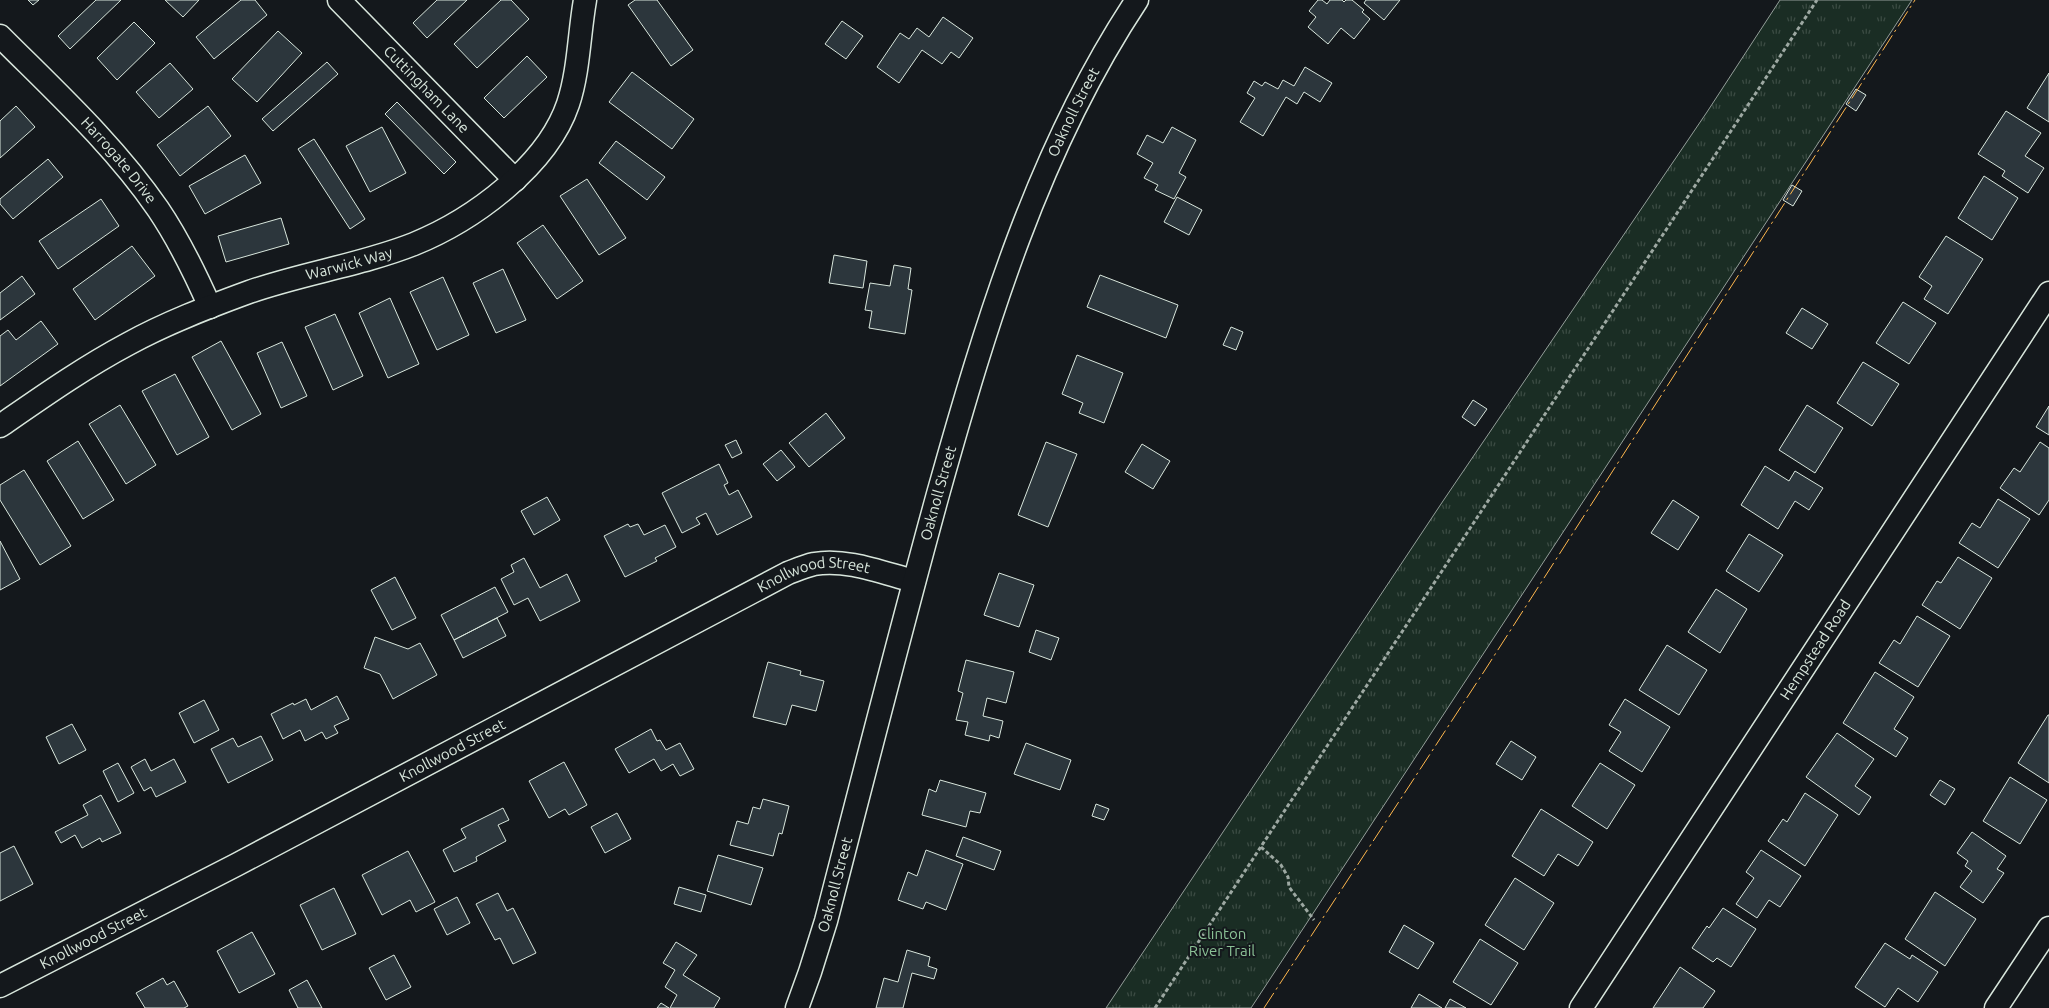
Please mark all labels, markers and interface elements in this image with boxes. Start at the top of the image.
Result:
street label: Cuttingham Lane [380,42,473,136]
street label: Oaknoll Street [1044,64,1103,159]
street label: Harrogate Drive [78,113,160,207]
street label: Warwick Way [304,243,395,283]
street label: Oaknoll Street [917,444,959,542]
street label: Knollwood Street [754,554,872,596]
street label: Hempstead Road [1776,597,1854,703]
street label: Knollwood Street [396,715,508,785]
street label: Oaknoll Street [814,835,855,934]
street label: Knollwood Street [37,903,150,972]
park label: Clinton River Trail [1189,925,1255,959]

